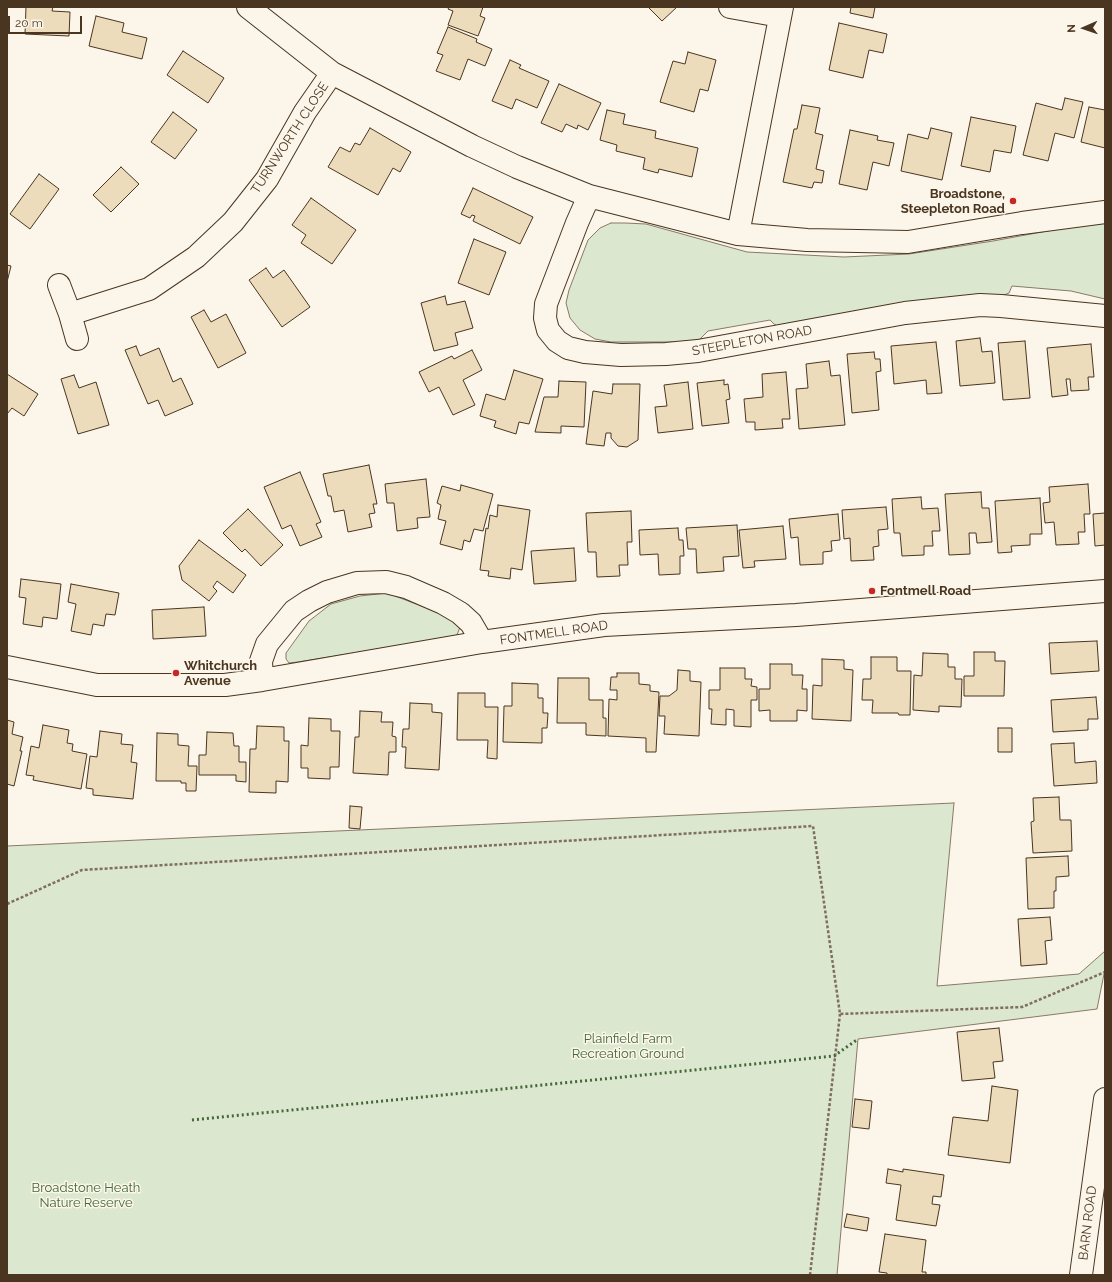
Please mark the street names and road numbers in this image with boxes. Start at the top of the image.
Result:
street label: TURNWORTH CLOSE [248,79,332,197]
street label: STEEPLETON ROAD [691,323,813,359]
street label: FONTMELL ROAD [499,618,609,648]
street label: BARN ROAD [1076,1185,1100,1261]

